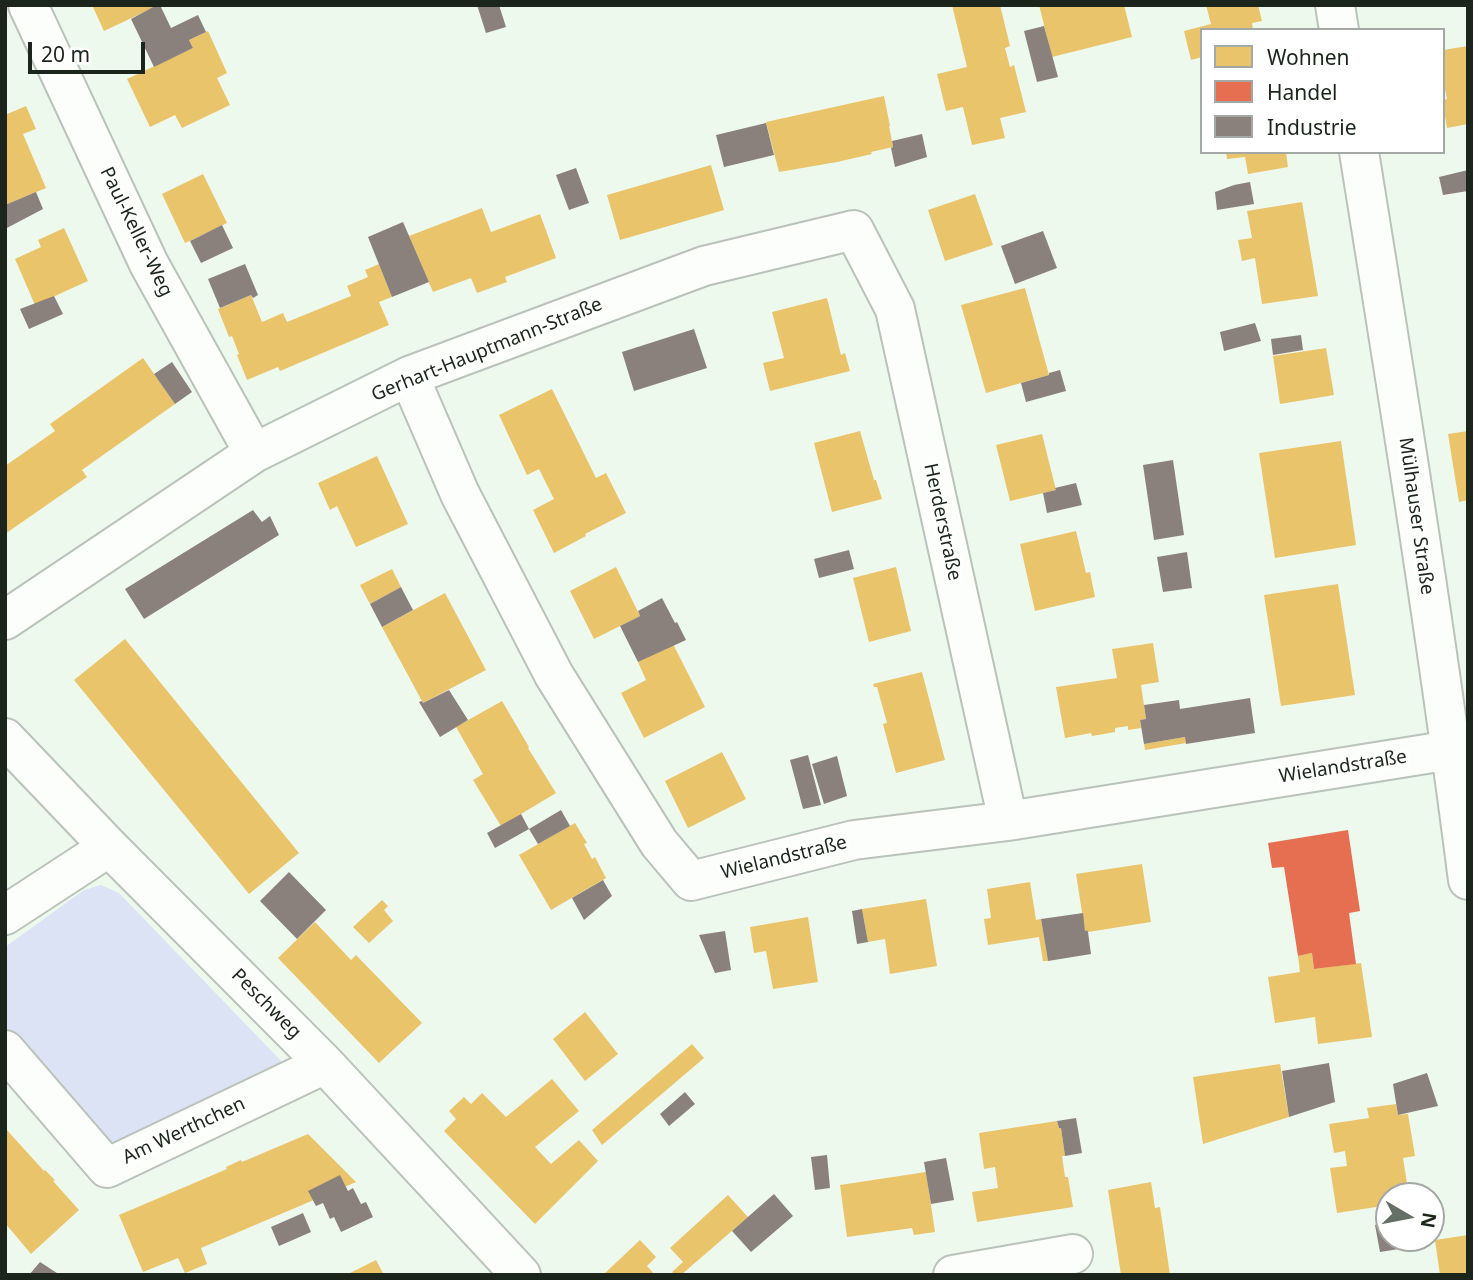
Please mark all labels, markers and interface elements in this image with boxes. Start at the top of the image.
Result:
scale bar [32,28,149,72]
legend [1200,28,1445,154]
text: 20 m [41,40,90,68]
text: Wohnen [1267,43,1350,71]
text: Handel [1267,78,1338,106]
text: Industrie [1267,113,1357,141]
street label: Paul-Keller-Weg [95,163,177,301]
street label: Gerhart-Hauptmann-Straße [368,293,606,407]
street label: Mülhauser Straße [1394,436,1438,596]
street label: Herderstraße [918,461,966,583]
street label: Wielandstraße [1277,746,1409,788]
street label: Wielandstraße [719,831,849,885]
street label: Peschweg [226,964,306,1044]
street label: Am Werthchen [119,1093,249,1169]
north arrow [1375,1182,1445,1252]
text: N [1415,1210,1443,1230]

